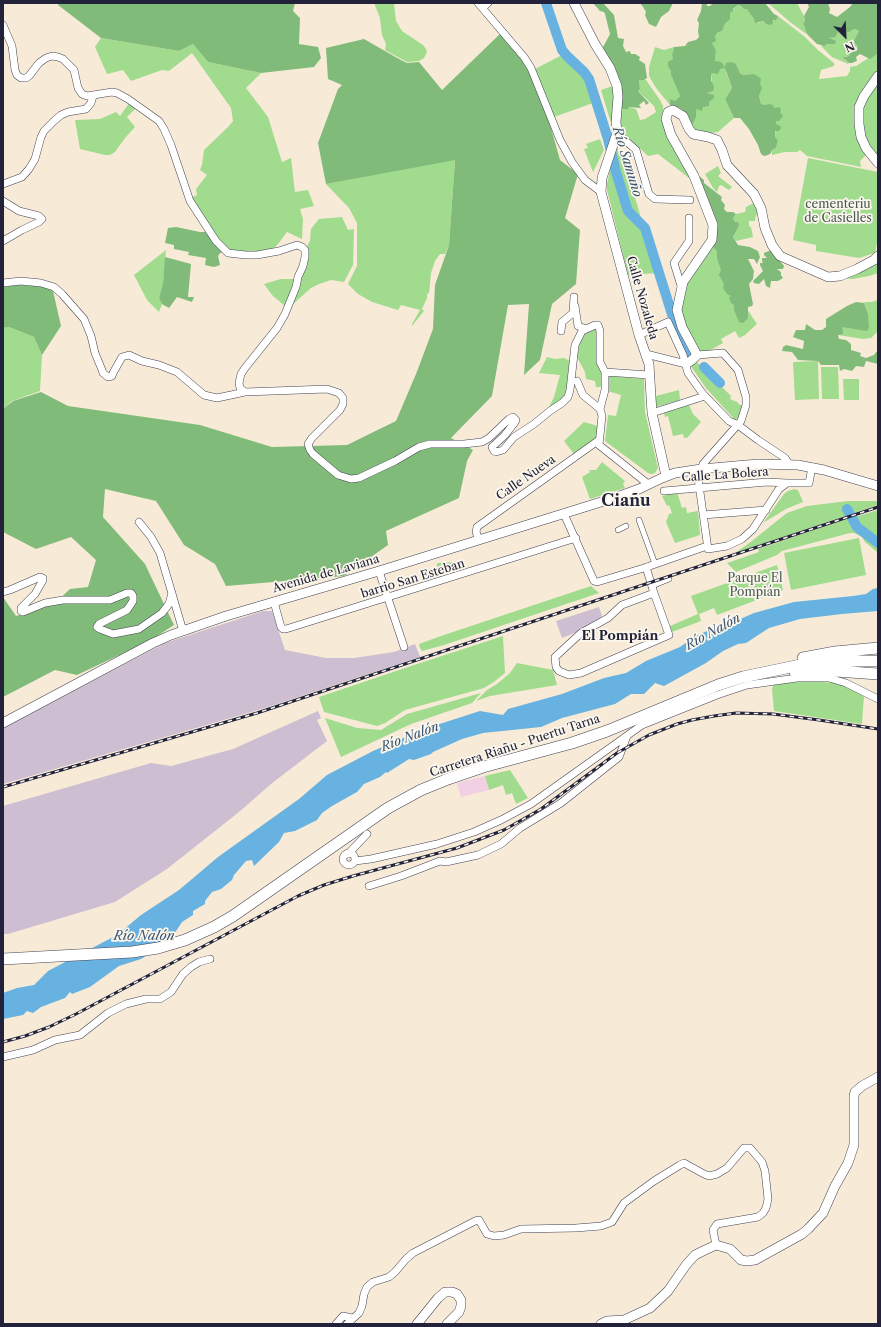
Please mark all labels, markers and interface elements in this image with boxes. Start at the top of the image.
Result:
north arrow [825,16,865,56]
text: N [843,39,857,55]
water label: Río Samuño [609,125,645,199]
park label: cementeriu de Casielles [804,198,872,226]
street label: Calle Nozaleda [623,255,661,341]
street label: Calle Nueva [494,452,558,504]
street label: Calle La Bolera [681,465,769,485]
district label: Ciañu [601,491,651,511]
street label: Avenida de Laviana [271,552,381,596]
street label: barrio San Esteban [359,556,467,602]
park label: Parque El Pompián [727,572,783,600]
water label: Río Nalón [683,610,743,654]
district label: El Pompián [582,628,658,644]
street label: Carretera Riañu - Puertu Tarna [428,712,602,780]
water label: Río Nalón [379,719,441,755]
water label: Río Nalón [114,928,174,944]

